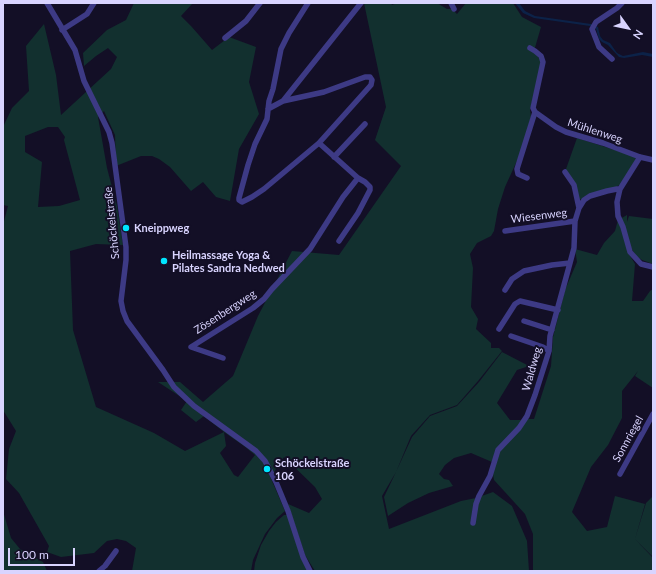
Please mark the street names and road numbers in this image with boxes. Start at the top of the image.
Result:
street label: Mühlenweg [566,116,624,146]
street label: Schöckelstraße [102,186,122,260]
street label: Wiesenweg [510,206,568,226]
street label: Zösenbergweg [192,287,258,337]
street label: Waldweg [519,346,545,392]
street label: Sonnriegel [610,414,646,464]

